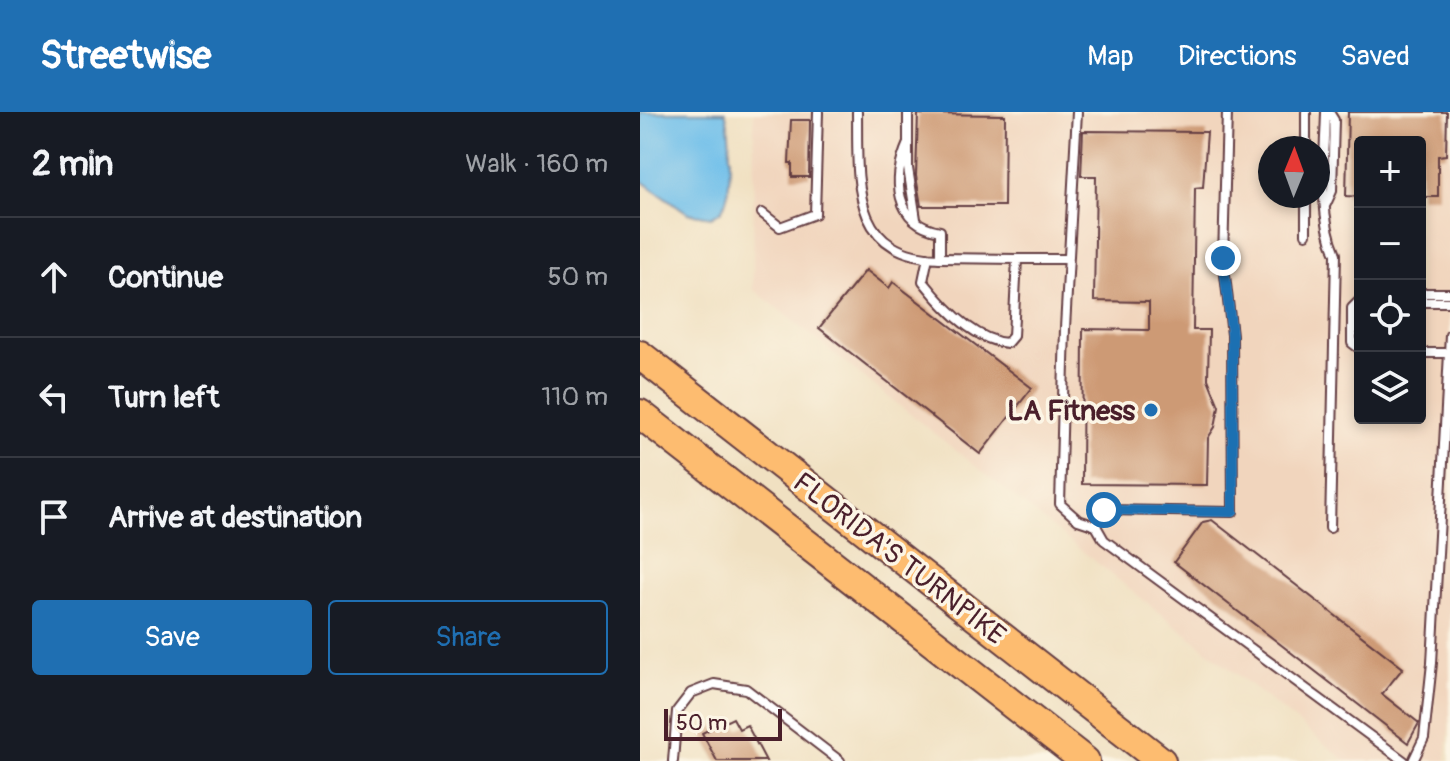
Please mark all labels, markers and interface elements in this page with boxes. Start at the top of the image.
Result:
text: Streetwise [40,32,211,80]
text: Map [1087,39,1134,74]
text: Directions [1178,39,1297,74]
text: Saved [1341,39,1410,74]
north arrow [1258,136,1330,208]
map controls [1354,136,1426,424]
button: + [1354,136,1426,208]
text: 2 min [32,143,114,186]
text: Walk · 160 m [465,148,608,180]
button: − [1354,208,1426,280]
route end [1205,240,1241,276]
icon: ahead [32,255,76,299]
text: Continue [108,259,223,296]
text: 50 m [547,261,608,293]
button: locate [1354,280,1426,352]
button: layers [1354,352,1426,424]
icon: left [32,375,76,419]
text: Turn left [108,379,219,416]
text: 110 m [541,381,608,413]
place label: LA Fitness [1007,394,1135,429]
marker: LA Fitness [1142,401,1160,419]
street label: FLORIDA'S TURNPIKE [786,465,1012,653]
route start [1086,492,1122,528]
icon: arrive [32,495,76,539]
text: Arrive at destination [108,499,362,536]
button: Save [32,600,312,675]
button: Share [328,600,608,675]
scale bar [664,705,782,741]
text: 50 m [676,709,727,737]

